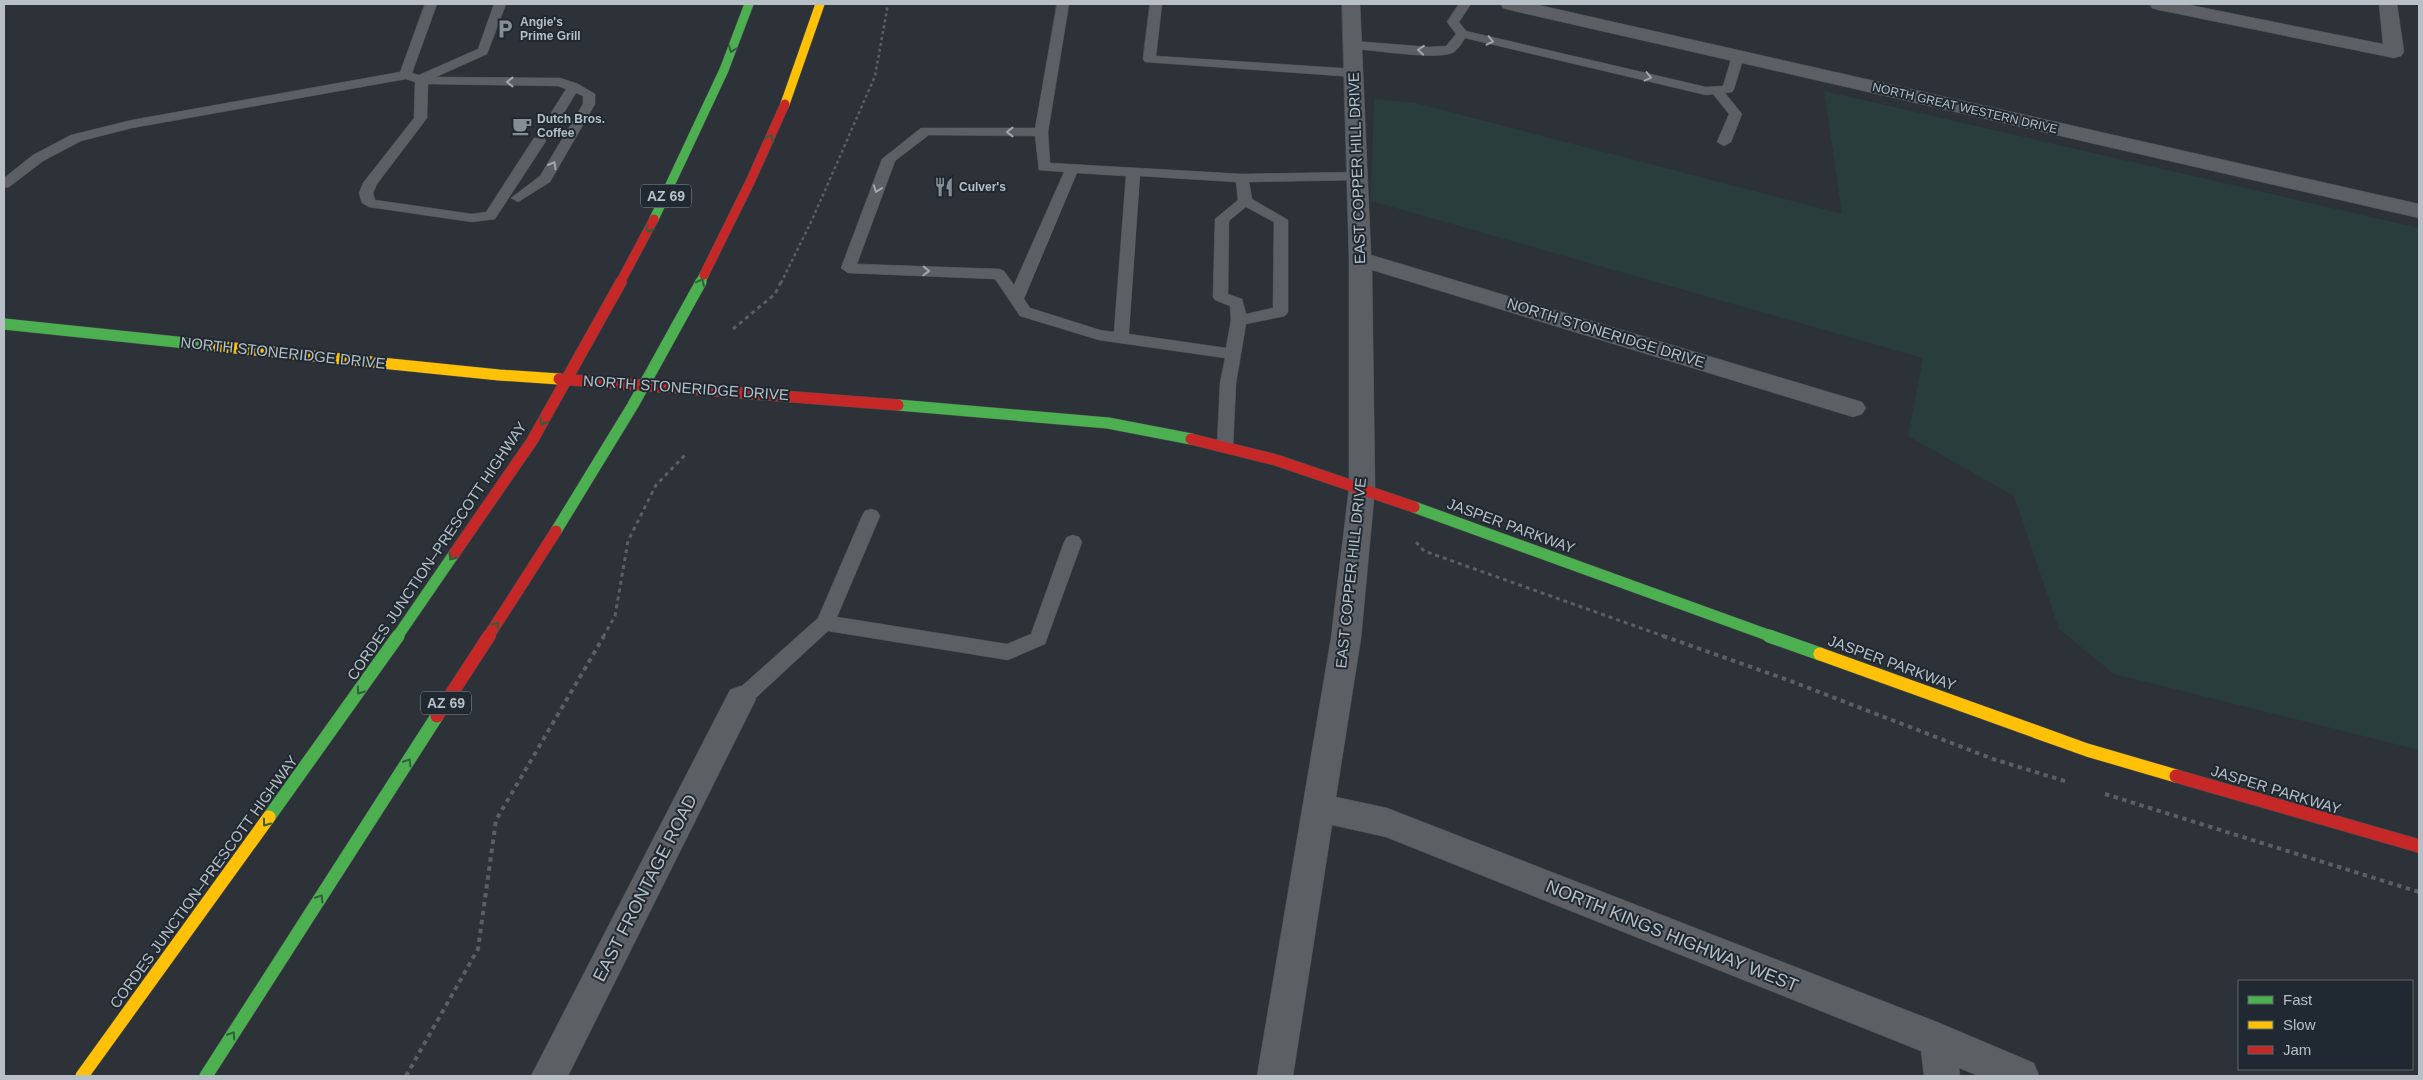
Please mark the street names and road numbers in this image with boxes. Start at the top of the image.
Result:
street label: EAST COPPER HILL DRIVE [1345,72,1368,264]
street label: NORTH GREAT WESTERN DRIVE [1871,80,2059,136]
road number: AZ 69 [641,185,691,208]
street label: NORTH STONERIDGE DRIVE [1505,294,1707,371]
street label: NORTH STONERIDGE DRIVE [180,333,386,372]
street label: NORTH STONERIDGE DRIVE [583,372,789,403]
street label: CORDES JUNCTION–PRESCOTT HIGHWAY [343,418,530,683]
street label: EAST COPPER HILL DRIVE [1332,477,1369,669]
street label: JASPER PARKWAY [1445,494,1577,557]
street label: JASPER PARKWAY [1826,631,1958,694]
road number: AZ 69 [421,691,471,714]
street label: CORDES JUNCTION–PRESCOTT HIGHWAY [106,752,301,1011]
street label: JASPER PARKWAY [2209,762,2343,817]
street label: EAST FRONTAGE ROAD [589,791,701,985]
street label: NORTH KINGS HIGHWAY WEST [1543,876,1801,996]

